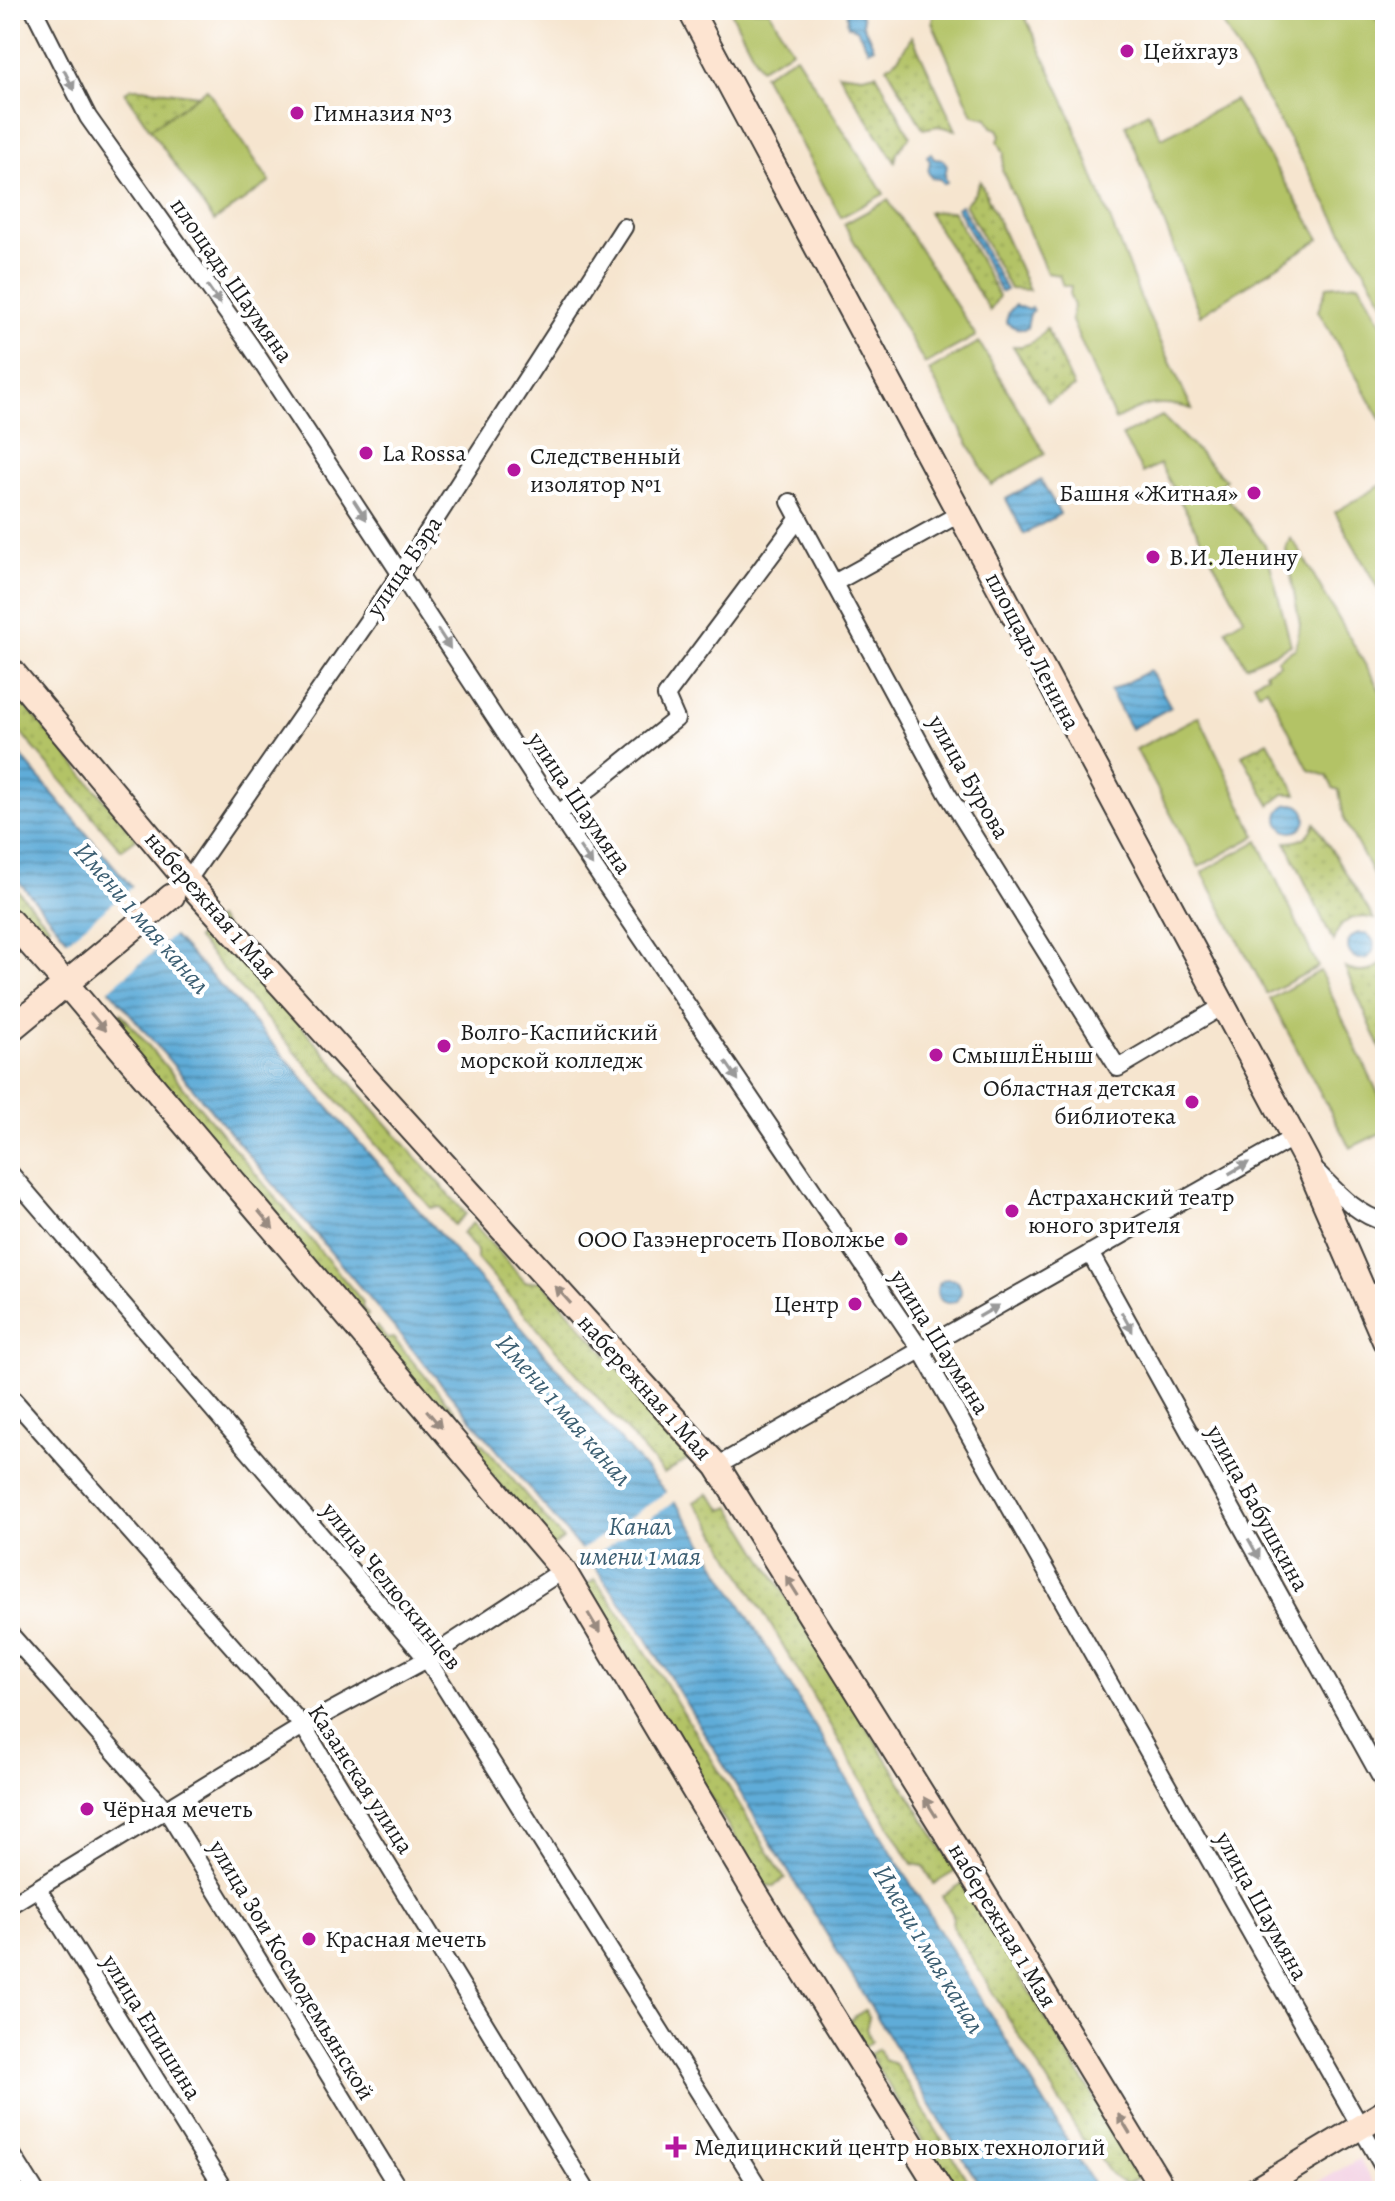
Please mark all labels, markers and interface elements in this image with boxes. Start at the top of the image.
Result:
place label: Цейхгауз [1143,35,1239,67]
marker: Цейхгауз [1118,42,1136,60]
one-way arrow [62,68,75,91]
place label: Гимназия №3 [313,97,453,129]
marker: Гимназия №3 [288,104,306,122]
street label: площадь Шаумяна [163,191,301,369]
one-way arrow [206,284,221,305]
place label: La Rossa [382,437,467,469]
place label: Следственный изолятор №1 [530,440,681,500]
marker: La Rossa [357,444,375,462]
marker: Следственный изолятор №1 [505,461,523,479]
place label: Башня «Житная» [1059,477,1238,509]
marker: Башня «Житная» [1245,484,1263,502]
one-way arrow [352,499,366,521]
street label: улица Бэра [358,509,449,623]
place label: В.И. Ленину [1169,541,1298,573]
marker: В.И. Ленину [1144,548,1162,566]
street label: площадь Ленина [978,566,1088,736]
one-way arrow [436,628,451,649]
street label: улица Бурова [920,708,1017,845]
street label: улица Шаумяна [520,725,639,880]
street label: набережная 1 Мая [138,824,284,986]
water label: Имени 1 мая канал [66,834,219,1002]
one-way arrow [578,846,593,867]
one-way arrow [89,1012,106,1032]
place label: Волго-Каспийский морской колледж [460,1016,658,1076]
marker: Волго-Каспийский морской колледж [435,1037,453,1055]
place label: СмышлЁныш [952,1039,1093,1071]
marker: СмышлЁныш [927,1046,945,1064]
one-way arrow [724,1061,739,1082]
place label: Областная детская библиотека [983,1072,1176,1132]
marker: Областная детская библиотека [1183,1093,1201,1111]
one-way arrow [1228,1161,1250,1175]
place label: Астраханский театр юного зрителя [1027,1181,1234,1241]
marker: Астраханский театр юного зрителя [1003,1202,1021,1220]
one-way arrow [257,1210,274,1230]
place label: ООО Газэнергосеть Поволжье [577,1223,885,1255]
marker: ООО Газэнергосеть Поволжье [892,1230,910,1248]
street label: улица Шаумяна [882,1263,997,1421]
one-way arrow [554,1286,572,1305]
place label: Центр [774,1288,839,1320]
marker: Центр [846,1295,864,1313]
one-way arrow [978,1304,1000,1318]
street label: набережная 1 Мая [571,1307,719,1467]
one-way arrow [1121,1310,1134,1333]
water label: Имени 1 мая канал [488,1326,641,1494]
one-way arrow [425,1409,443,1428]
street label: улица Бабушкина [1199,1418,1317,1597]
street label: улица Челюскинцев [314,1495,470,1676]
water label: Канал имени 1 мая [579,1509,701,1574]
one-way arrow [1246,1538,1260,1560]
one-way arrow [786,1575,800,1597]
one-way arrow [587,1612,601,1634]
street label: Казанская улица [301,1698,421,1860]
place label: Чёрная мечеть [103,1793,253,1825]
one-way arrow [923,1796,938,1817]
marker: Чёрная мечеть [78,1800,96,1818]
street label: улица Шаумяна [1207,1825,1316,1986]
street label: улица Зои Космодемьянской [201,1833,383,2106]
street label: набережная 1 Мая [941,1837,1065,2013]
water label: Имени 1 мая канал [865,1858,994,2041]
place label: Красная мечеть [325,1923,486,1955]
marker: Красная мечеть [300,1930,318,1948]
street label: улица Епишина [94,1947,210,2106]
one-way arrow [1117,2113,1131,2135]
place label: Медицинский центр новых технологий [694,2131,1105,2163]
marker: Медицинский центр новых технологий [665,2136,687,2158]

